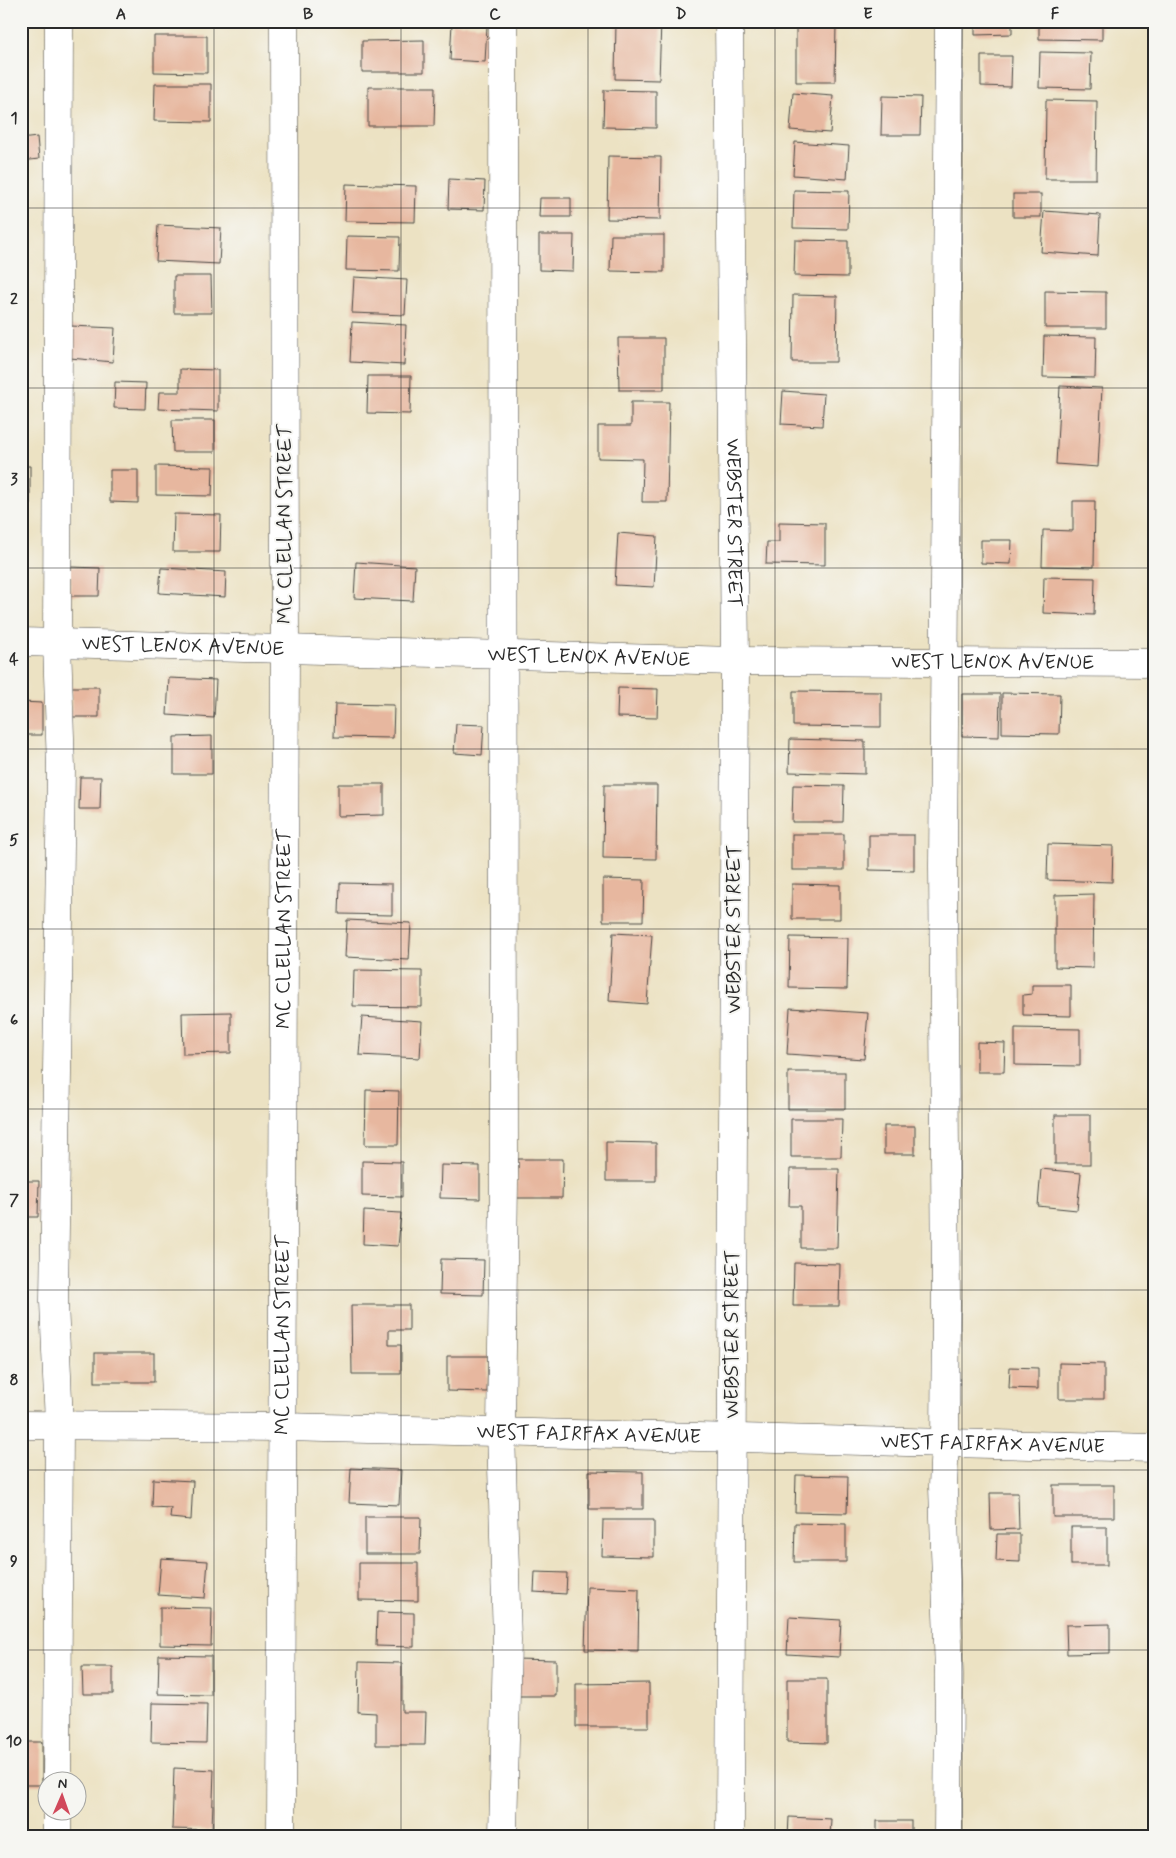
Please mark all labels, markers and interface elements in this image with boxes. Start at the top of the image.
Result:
text: A [116,4,126,25]
text: B [303,4,313,25]
text: C [489,4,501,25]
text: D [675,4,687,25]
text: E [863,4,873,25]
text: F [1051,4,1060,25]
text: 1 [10,108,18,129]
text: 2 [10,289,18,310]
street label: MC CLELLAN STREET [272,423,299,624]
street label: WEBSTER STREET [719,438,748,608]
text: 3 [10,469,18,490]
street label: WEST LENOX AVENUE [81,630,285,663]
street label: WEST LENOX AVENUE [487,641,690,673]
street label: WEST LENOX AVENUE [891,648,1094,676]
text: 4 [9,649,19,670]
street label: MC CLELLAN STREET [270,828,298,1029]
text: 5 [9,830,19,851]
street label: WEBSTER STREET [721,845,748,1014]
text: 6 [10,1010,18,1031]
text: 7 [9,1190,19,1211]
street label: MC CLELLAN STREET [269,1234,297,1435]
street label: WEBSTER STREET [719,1250,746,1419]
text: 8 [9,1370,19,1391]
street label: WEST FAIRFAX AVENUE [476,1418,701,1451]
street label: WEST FAIRFAX AVENUE [880,1428,1105,1460]
text: 9 [10,1551,18,1572]
text: 10 [6,1731,22,1752]
north arrow [38,1770,88,1820]
text: N [57,1775,67,1793]

